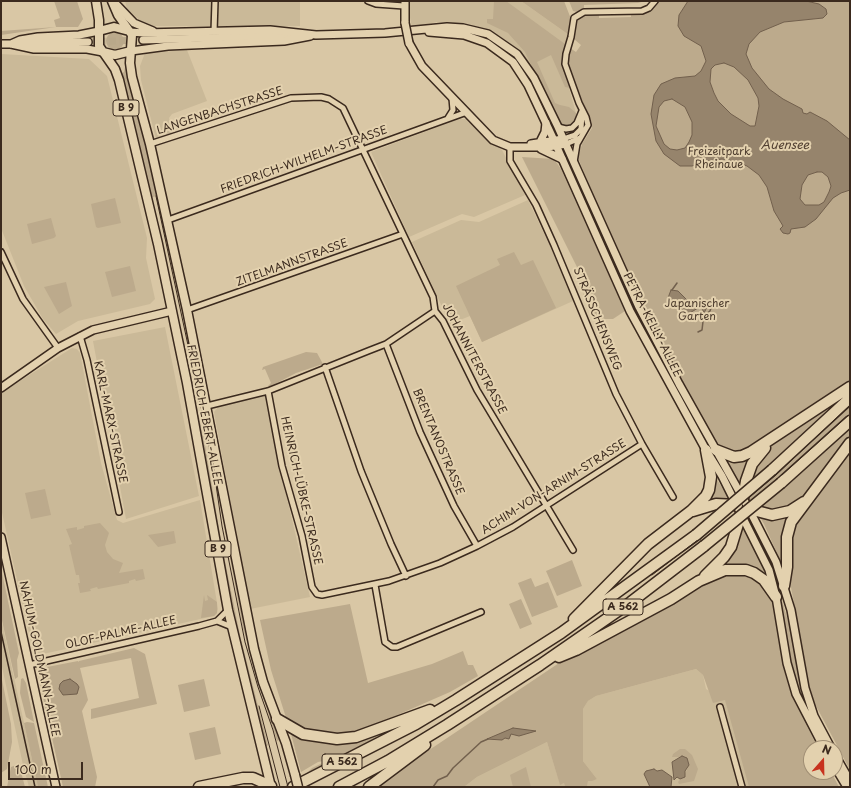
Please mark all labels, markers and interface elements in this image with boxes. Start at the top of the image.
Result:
street label: LANGENBACHSTRASSE [155,84,285,138]
road number: B 9 [113,100,139,116]
street label: FRIEDRICH-WILHELM-STRASSE [219,124,389,196]
water label: Auensee [761,139,809,153]
park label: Freizeitpark Rheinaue [687,145,751,171]
street label: ZITELMANNSTRASSE [234,237,350,289]
street label: STRÄSSCHENSWEG [570,265,624,373]
street label: PETRA-KELLY-ALLEE [620,271,684,379]
park label: Japanischer Garten [665,297,729,323]
street label: JOHANNITERSTRASSE [439,301,509,417]
street label: FRIEDRICH-EBERT-ALLEE [184,343,224,487]
street label: KARL-MARX-STRASSE [91,360,129,484]
street label: BRENTANOSTRASSE [410,387,466,497]
street label: HEINRICH-LÜBKE-STRASSE [277,415,325,567]
street label: ACHIM-VON-ARNIM-STRASSE [479,437,629,537]
road number: B 9 [205,541,231,557]
street label: NAHUM-GOLDMANN-ALLEE [16,580,62,738]
road number: A 562 [603,599,643,615]
street label: OLOF-PALME-ALLEE [64,614,178,652]
north arrow [803,740,843,780]
text: N [820,740,834,759]
scale bar [10,754,85,780]
road number: A 562 [322,754,362,770]
text: 100 m [15,760,52,778]

